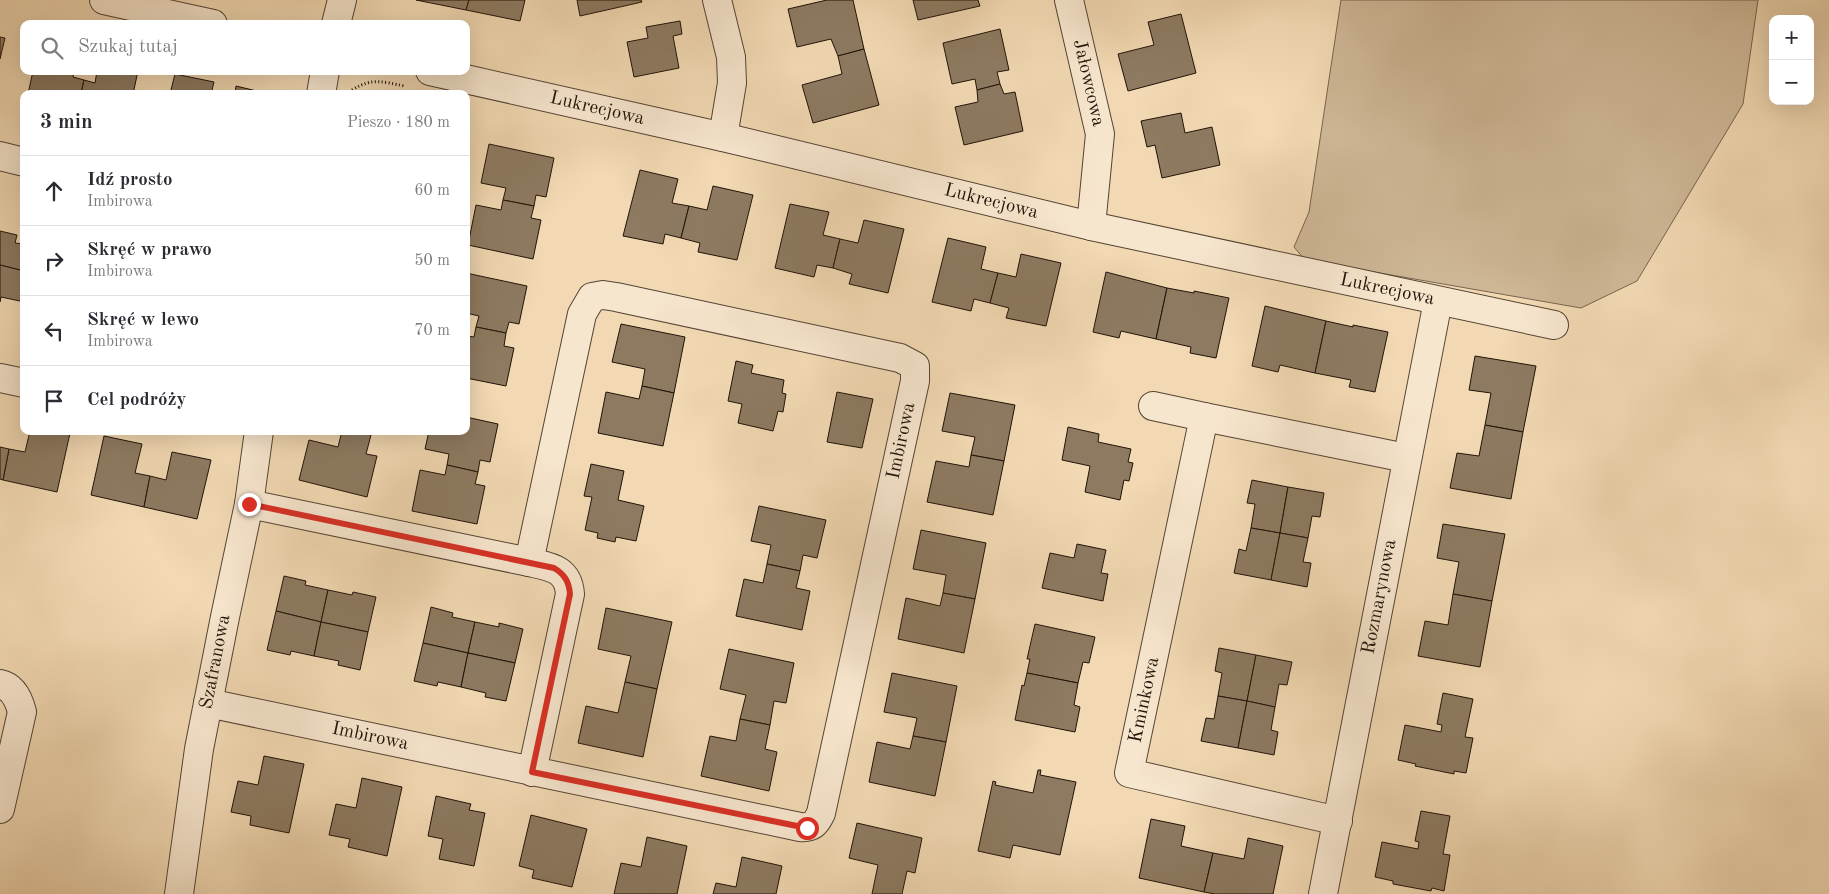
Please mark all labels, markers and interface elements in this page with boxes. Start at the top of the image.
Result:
map controls [1769,15,1814,105]
button: + [1769,15,1814,60]
search box [20,20,470,75]
icon: search [38,34,66,62]
text: Szukaj tutaj [78,38,178,57]
street label: Jałowcowa [1069,38,1107,129]
button: − [1769,60,1814,105]
street label: Lukrecjowa [548,89,647,129]
text: 3 min [40,112,93,133]
text: Pieszo · 180 m [347,115,450,131]
text: Idź prosto [87,171,172,190]
icon: ahead [40,177,68,205]
street label: Lukrecjowa [942,181,1041,223]
text: 60 m [414,183,450,199]
text: Imbirowa [87,194,153,210]
text: Skręć w prawo [87,241,212,260]
icon: right [40,247,68,275]
text: 50 m [414,253,450,269]
text: Imbirowa [87,264,153,280]
street label: Lukrecjowa [1338,271,1437,309]
text: Skręć w lewo [87,311,199,330]
icon: left [40,317,68,345]
text: 70 m [414,323,450,339]
text: Imbirowa [87,334,153,350]
icon: arrive [40,387,68,415]
text: Cel podróży [87,391,186,410]
street label: Imbirowa [885,400,920,481]
route end [238,493,261,516]
street label: Rozmarynowa [1360,537,1401,656]
street label: Szafranowa [198,613,235,711]
street label: Kminkowa [1127,655,1164,745]
street label: Imbirowa [330,720,411,755]
route start [796,817,819,840]

